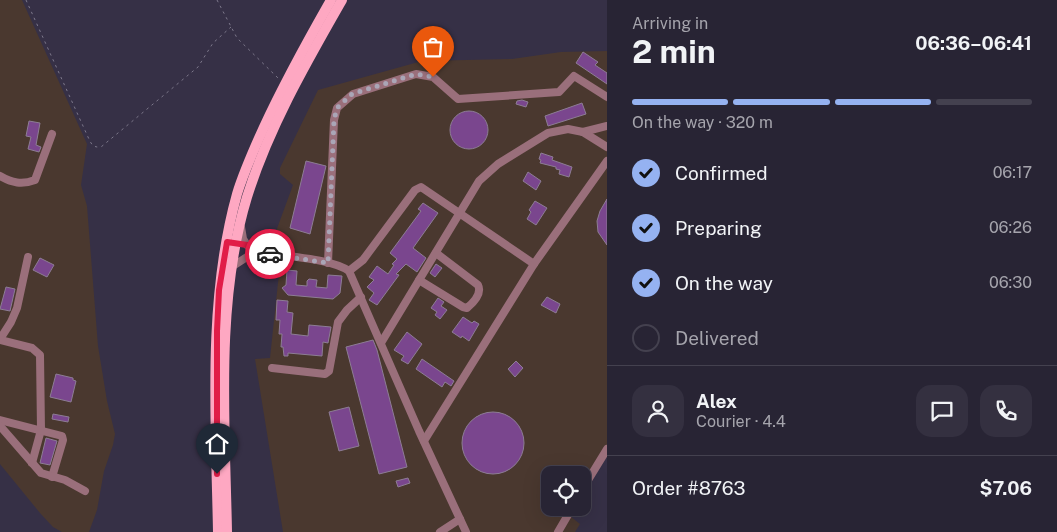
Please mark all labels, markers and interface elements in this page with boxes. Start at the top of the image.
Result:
text: Arriving in [632,14,708,33]
pin [412,26,454,77]
text: 06:36–06:41 [915,32,1032,54]
icon: bag [419,33,447,61]
text: 2 min [632,33,716,70]
text: On the way · 320 m [632,113,773,132]
icon: check [632,159,660,187]
text: Confirmed [675,162,768,184]
text: 06:17 [993,163,1032,182]
icon: check [632,214,660,242]
text: Preparing [675,217,762,239]
text: 06:26 [989,218,1032,237]
courier [245,229,295,279]
icon: car [256,240,284,268]
icon: check [632,269,660,297]
text: On the way [675,272,773,294]
text: 06:30 [989,273,1032,292]
text: Delivered [675,327,759,349]
button: person [632,385,684,437]
button: chat [916,385,968,437]
button: phone [980,385,1032,437]
text: Alex [696,390,737,412]
text: Courier · 4.4 [696,412,786,431]
pin [196,423,238,474]
icon: home [203,430,231,458]
map controls [541,466,591,516]
button: locate [541,466,591,516]
text: Order #8763 [632,477,745,499]
text: $7.06 [979,477,1032,499]

